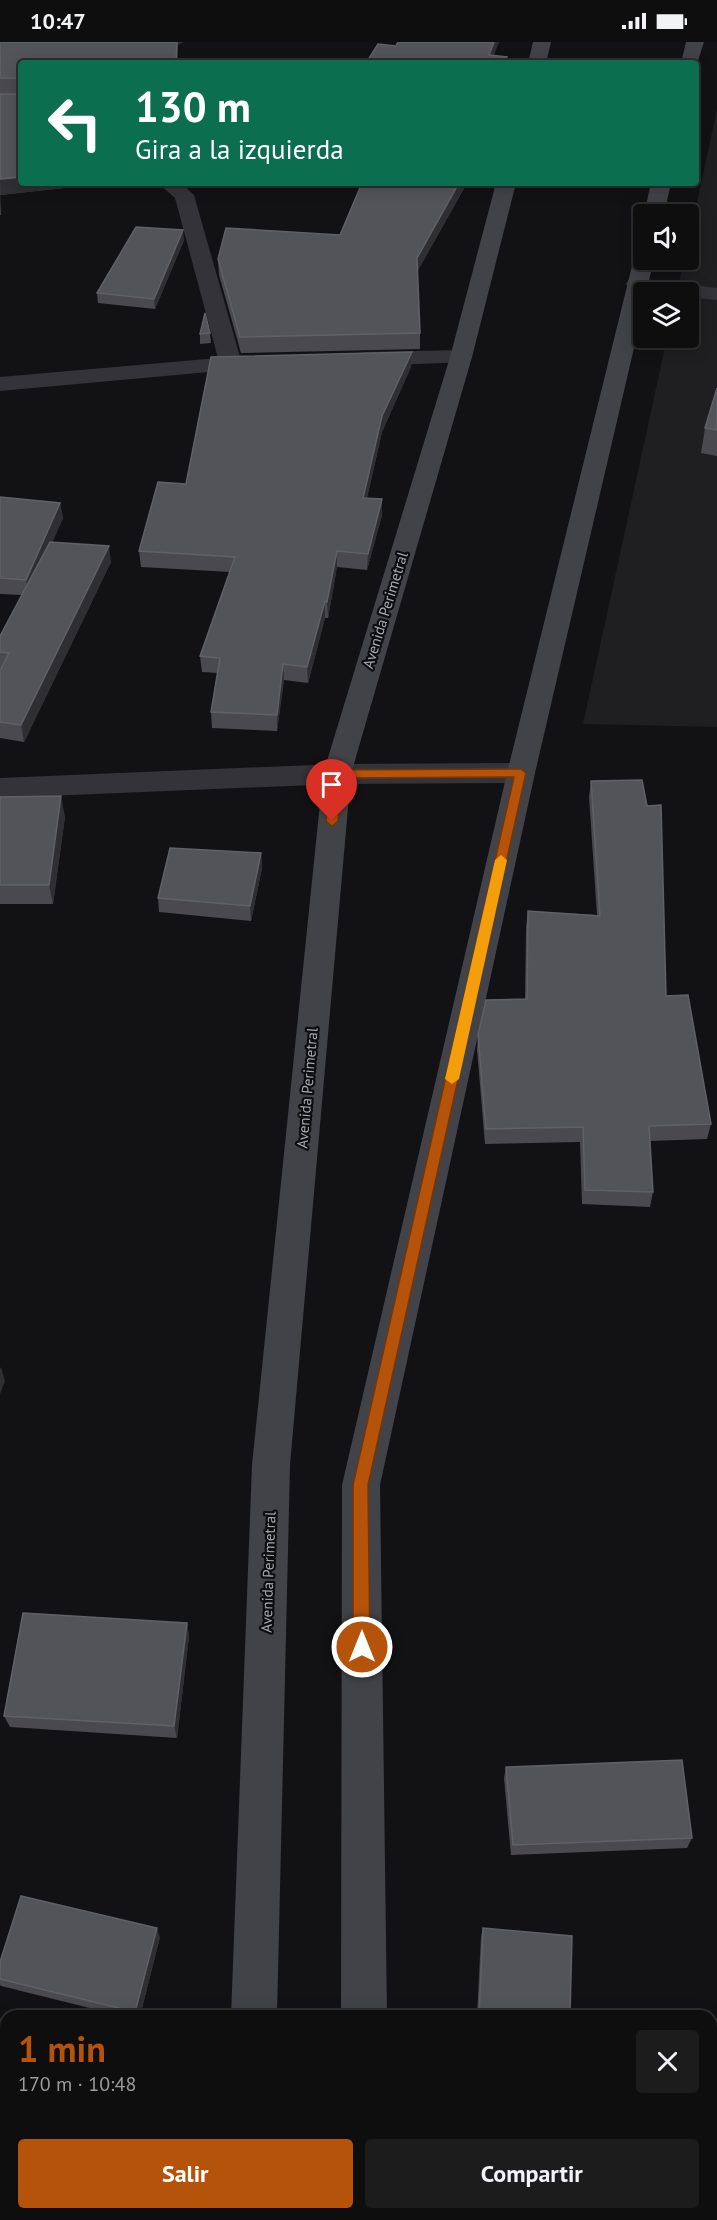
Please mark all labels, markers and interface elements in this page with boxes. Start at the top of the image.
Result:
text: 10:47 [30,7,86,35]
text: 130 m [135,79,251,134]
icon: left [36,84,114,162]
text: Gira a la izquierda [135,132,344,166]
map controls [633,204,699,348]
button: sound [633,204,699,270]
button: layers [633,282,699,348]
street label: Avenida Perimetral [358,549,412,671]
pin [306,759,357,821]
icon: arrive [315,768,348,801]
street label: Avenida Perimetral [292,1026,322,1149]
street label: Avenida Perimetral [256,1511,280,1633]
position arrow [330,1615,394,1679]
text: 1 min [18,2025,106,2072]
button: close [636,2030,699,2093]
text: 170 m · 10:48 [18,2071,136,2097]
button: Salir [18,2139,353,2208]
button: Compartir [365,2139,699,2208]

